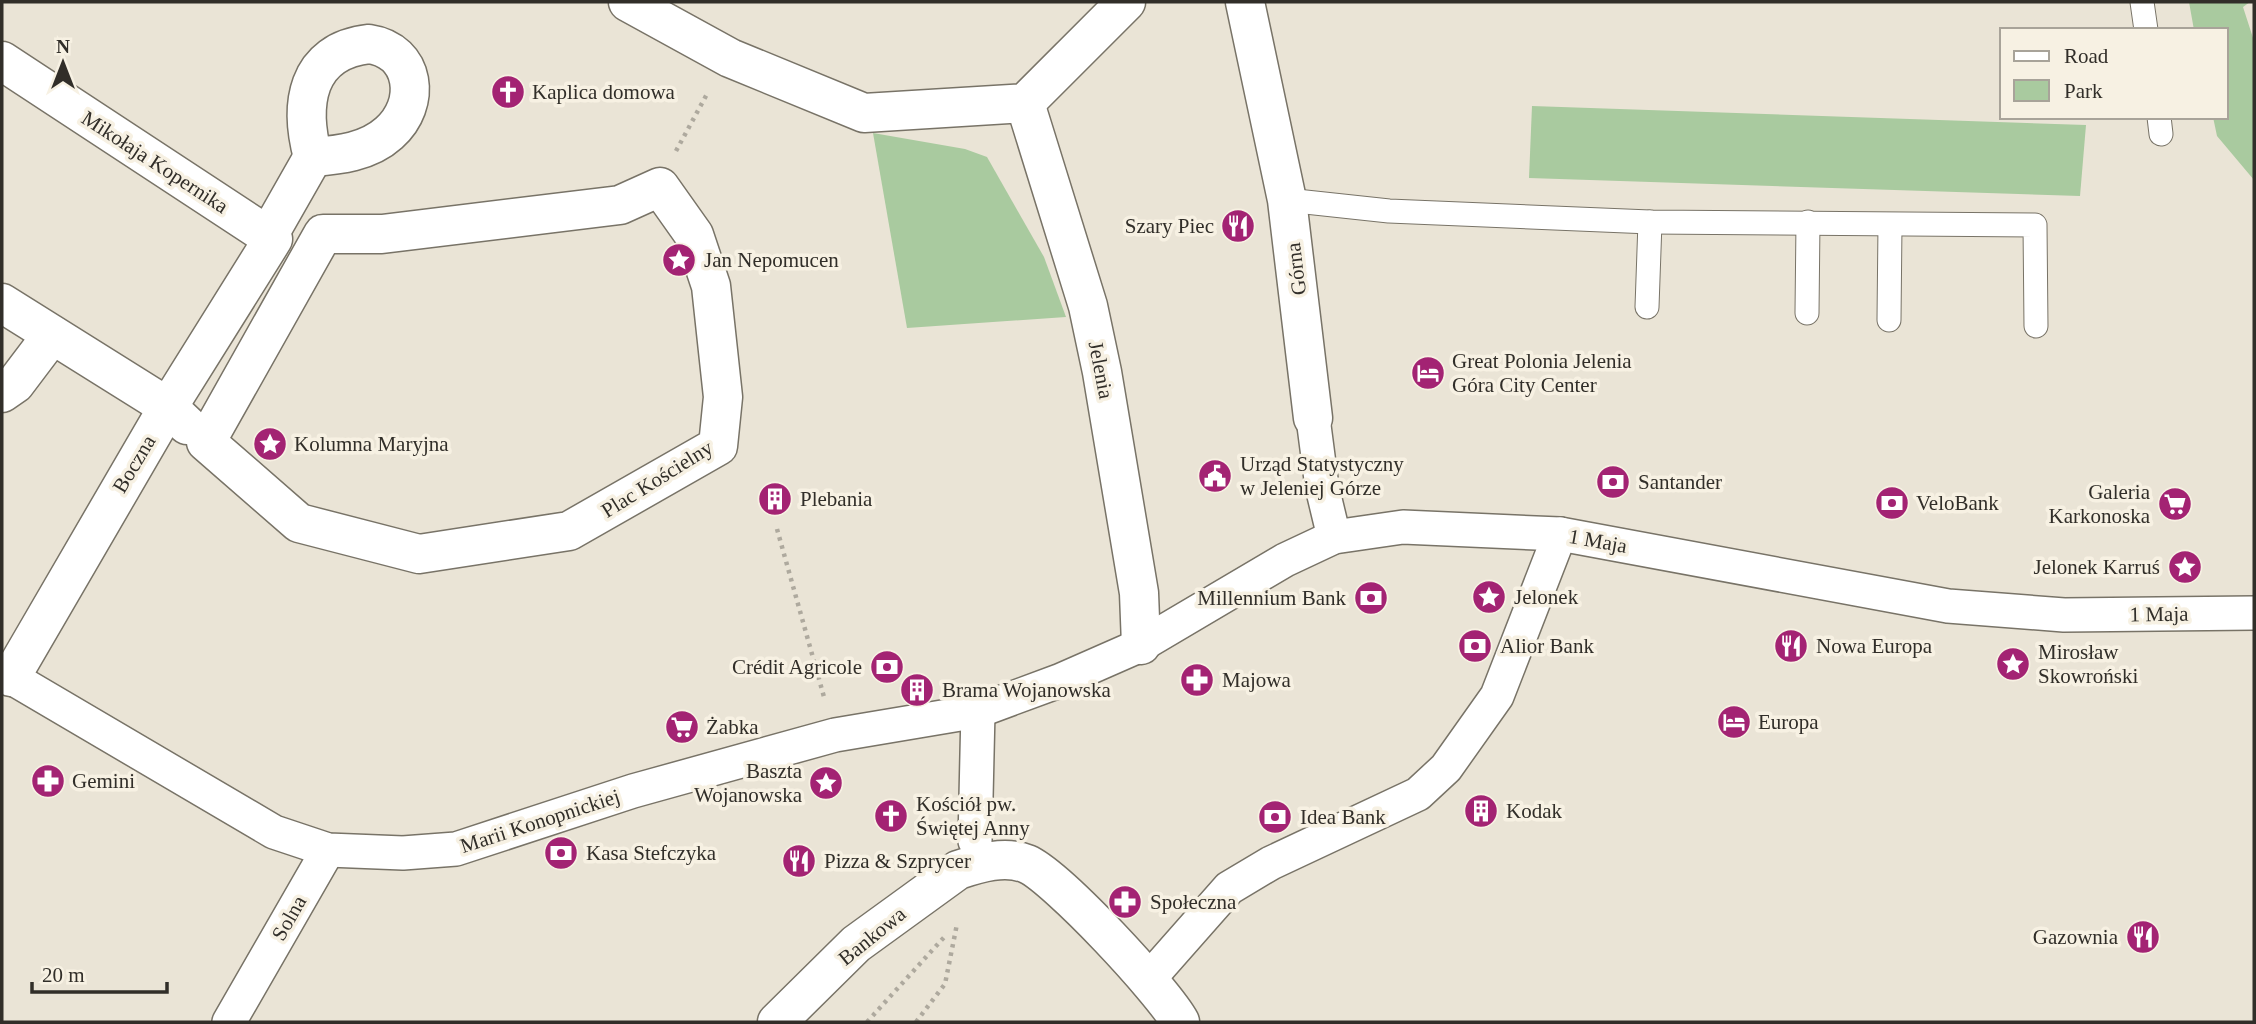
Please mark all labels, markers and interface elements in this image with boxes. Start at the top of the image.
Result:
north arrow [28,28,98,98]
legend [2000,28,2228,119]
text: N [56,36,70,57]
text: Road [2064,44,2109,68]
church icon: Kaplica domowa [489,73,527,111]
text: Park [2064,79,2103,103]
place label: Kaplica domowa [532,80,676,104]
street label: Mikołaja Kopernika [77,106,233,219]
restaurant icon: Szary Piec [1219,207,1257,245]
place label: Szary Piec [1125,214,1214,238]
place icon: Jan Nepomucen [660,241,698,279]
street label: Górna [1281,241,1311,297]
place label: Jan Nepomucen [704,248,839,272]
street label: Jelenia [1084,339,1118,402]
place label: Great Polonia Jelenia Góra City Center [1452,349,1632,397]
hotel icon: Great Polonia Jelenia Góra City Center [1409,354,1447,392]
place icon: Kolumna Maryjna [251,425,289,463]
street label: Boczna [107,430,161,497]
place label: Kolumna Maryjna [294,432,449,456]
street label: Plac Kościelny [597,435,717,523]
place label: Urząd Statystyczny w Jeleniej Górze [1240,452,1404,500]
public building icon: Urząd Statystyczny w Jeleniej Górze [1196,457,1234,495]
bank icon: Santander [1594,463,1632,501]
place label: Santander [1638,470,1722,494]
building icon: Plebania [756,480,794,518]
place label: Galeria Karkonoska [2049,480,2151,528]
bank icon: VeloBank [1873,484,1911,522]
supermarket icon: Galeria Karkonoska [2156,485,2194,523]
place label: Plebania [800,487,873,511]
place label: VeloBank [1916,491,1999,515]
street label: 1 Maja [1567,524,1630,558]
place icon: Jelonek Karruś [2166,548,2204,586]
place label: Jelonek Karruś [2033,555,2160,579]
place icon: Jelonek [1470,578,1508,616]
bank icon: Millennium Bank [1352,579,1390,617]
place label: Jelonek [1514,585,1579,609]
place label: Millennium Bank [1197,586,1346,610]
street label: 1 Maja [2129,601,2189,627]
bank icon: Alior Bank [1456,627,1494,665]
restaurant icon: Nowa Europa [1772,627,1810,665]
place label: Alior Bank [1500,634,1594,658]
place label: Nowa Europa [1816,634,1933,658]
place label: Mirosław Skowroński [2038,640,2139,688]
place icon: Mirosław Skowroński [1994,645,2032,683]
bank icon: Crédit Agricole [868,648,906,686]
place label: Crédit Agricole [732,655,862,679]
pharmacy icon: Majowa [1178,661,1216,699]
place label: Majowa [1222,668,1291,692]
building icon: Brama Wojanowska [898,671,936,709]
place label: Brama Wojanowska [942,678,1111,702]
hotel icon: Europa [1715,703,1753,741]
supermarket icon: Żabka [663,708,701,746]
place label: Europa [1758,710,1819,734]
place label: Żabka [706,715,759,739]
place label: Baszta Wojanowska [694,759,803,807]
pharmacy icon: Gemini [29,762,67,800]
place icon: Baszta Wojanowska [807,764,845,802]
place label: Gemini [72,769,135,793]
street label: Marii Konopnickiej [457,784,623,858]
place label: Kościół pw. Świętej Anny [916,792,1030,840]
building icon: Kodak [1462,792,1500,830]
church icon: Kościół pw. Świętej Anny [872,797,910,835]
bank icon: Idea Bank [1256,798,1294,836]
place label: Kodak [1506,799,1562,823]
place label: Idea Bank [1300,805,1386,829]
bank icon: Kasa Stefczyka [542,834,580,872]
place label: Kasa Stefczyka [586,841,717,865]
restaurant icon: Pizza & Szprycer [780,842,818,880]
place label: Pizza & Szprycer [824,849,971,873]
pharmacy icon: Społeczna [1106,883,1144,921]
place label: Społeczna [1150,890,1237,914]
street label: Solna [267,891,312,945]
street label: Bankowa [834,901,911,970]
restaurant icon: Gazownia [2124,918,2162,956]
place label: Gazownia [2033,925,2119,949]
scale bar [32,950,166,994]
text: 20 m [42,963,85,987]

